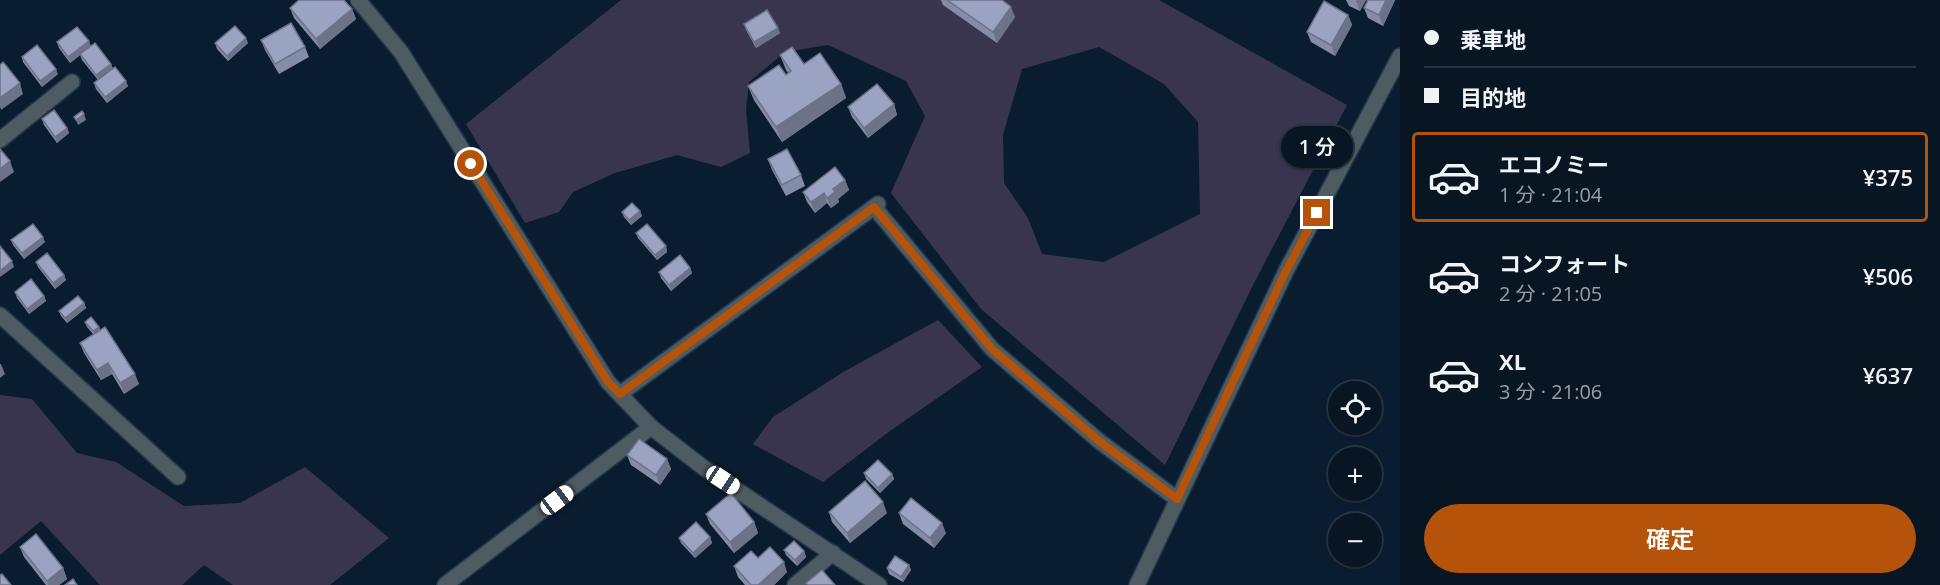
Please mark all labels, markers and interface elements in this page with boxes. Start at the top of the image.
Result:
text: 乗車地 [1460,24,1526,54]
text: 目的地 [1460,82,1526,112]
callout: 1 分 [1281,126,1353,168]
text: 1 分 [1299,133,1335,160]
text: エコノミー [1499,149,1609,179]
route start [457,150,484,177]
icon: car [1427,150,1481,204]
text: ¥375 [1863,162,1913,192]
text: 1 分 · 21:04 [1499,181,1602,208]
route end [1303,199,1330,226]
text: コンフォート [1499,248,1630,278]
icon: car [1427,249,1481,303]
text: ¥506 [1863,261,1913,291]
text: 2 分 · 21:05 [1499,280,1602,307]
text: XL [1499,346,1526,376]
icon: car [1427,348,1481,402]
text: ¥637 [1863,360,1913,390]
text: 3 分 · 21:06 [1499,378,1602,405]
map controls [1328,381,1382,567]
button: locate [1328,381,1382,435]
button: + [1328,447,1382,501]
car [703,463,743,497]
car [537,482,577,518]
button: 確定 [1424,504,1916,573]
button: − [1328,513,1382,567]

